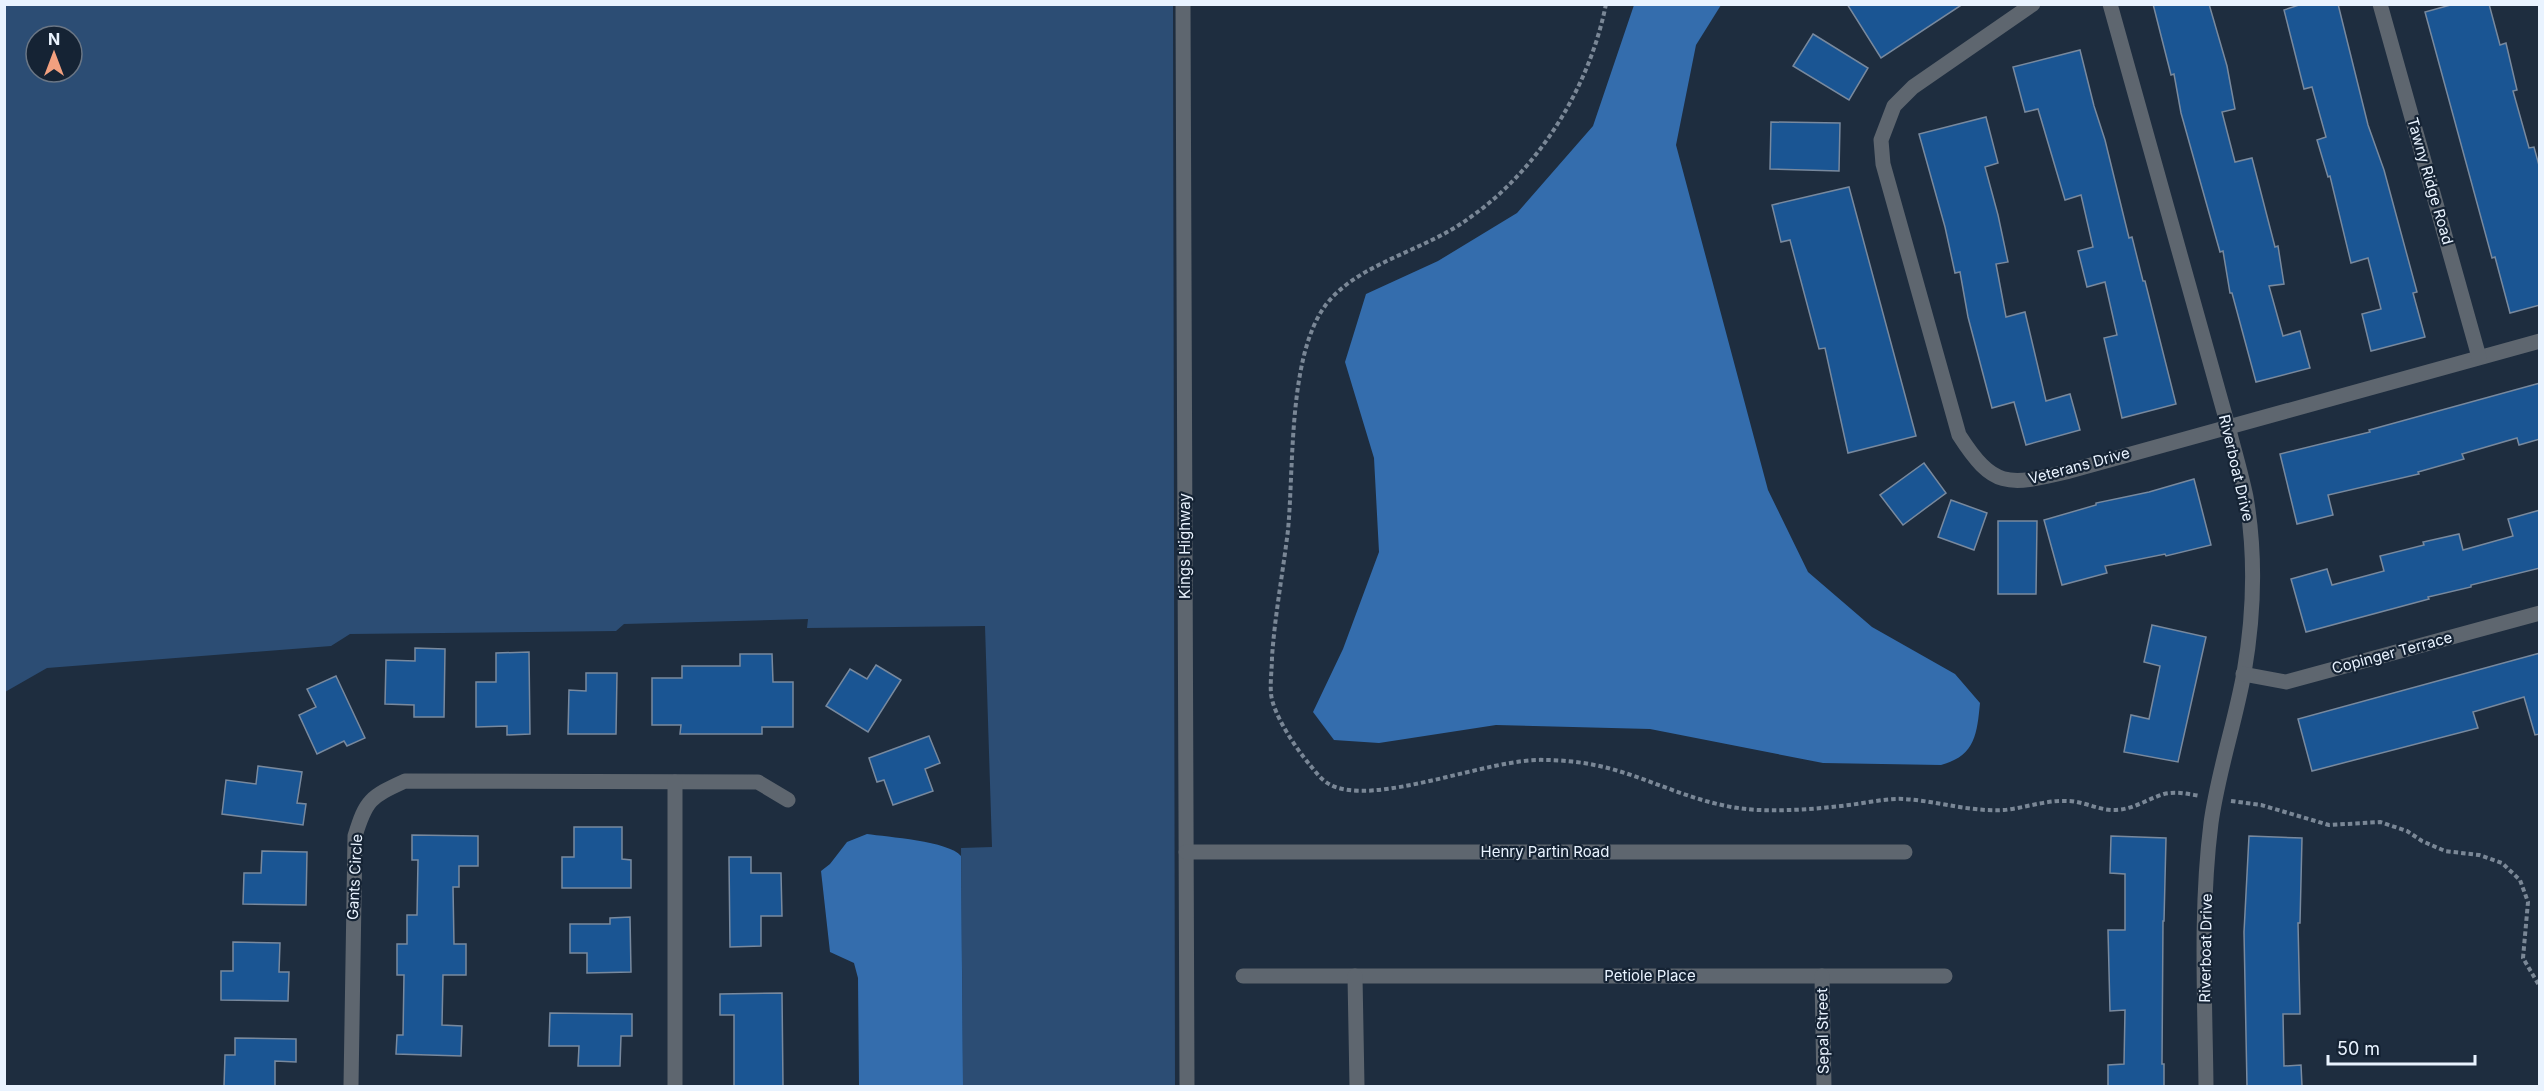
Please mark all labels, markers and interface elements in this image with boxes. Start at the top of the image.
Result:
north arrow [24,24,84,84]
text: N [48,29,60,49]
street label: Tawny Ridge Road [2403,115,2458,247]
street label: Riverboat Drive [2215,413,2258,523]
street label: Veterans Drive [2026,443,2132,488]
street label: Kings Highway [1175,492,1194,599]
street label: Copinger Terrace [2330,627,2454,678]
street label: Gants Circle [343,833,366,921]
street label: Henry Partin Road [1481,842,1609,861]
street label: Riverboat Drive [2195,893,2216,1003]
street label: Petiole Place [1604,966,1696,985]
street label: Sepal Street [1812,988,1833,1074]
scale bar [2328,1028,2475,1066]
text: 50 m [2337,1038,2380,1059]

